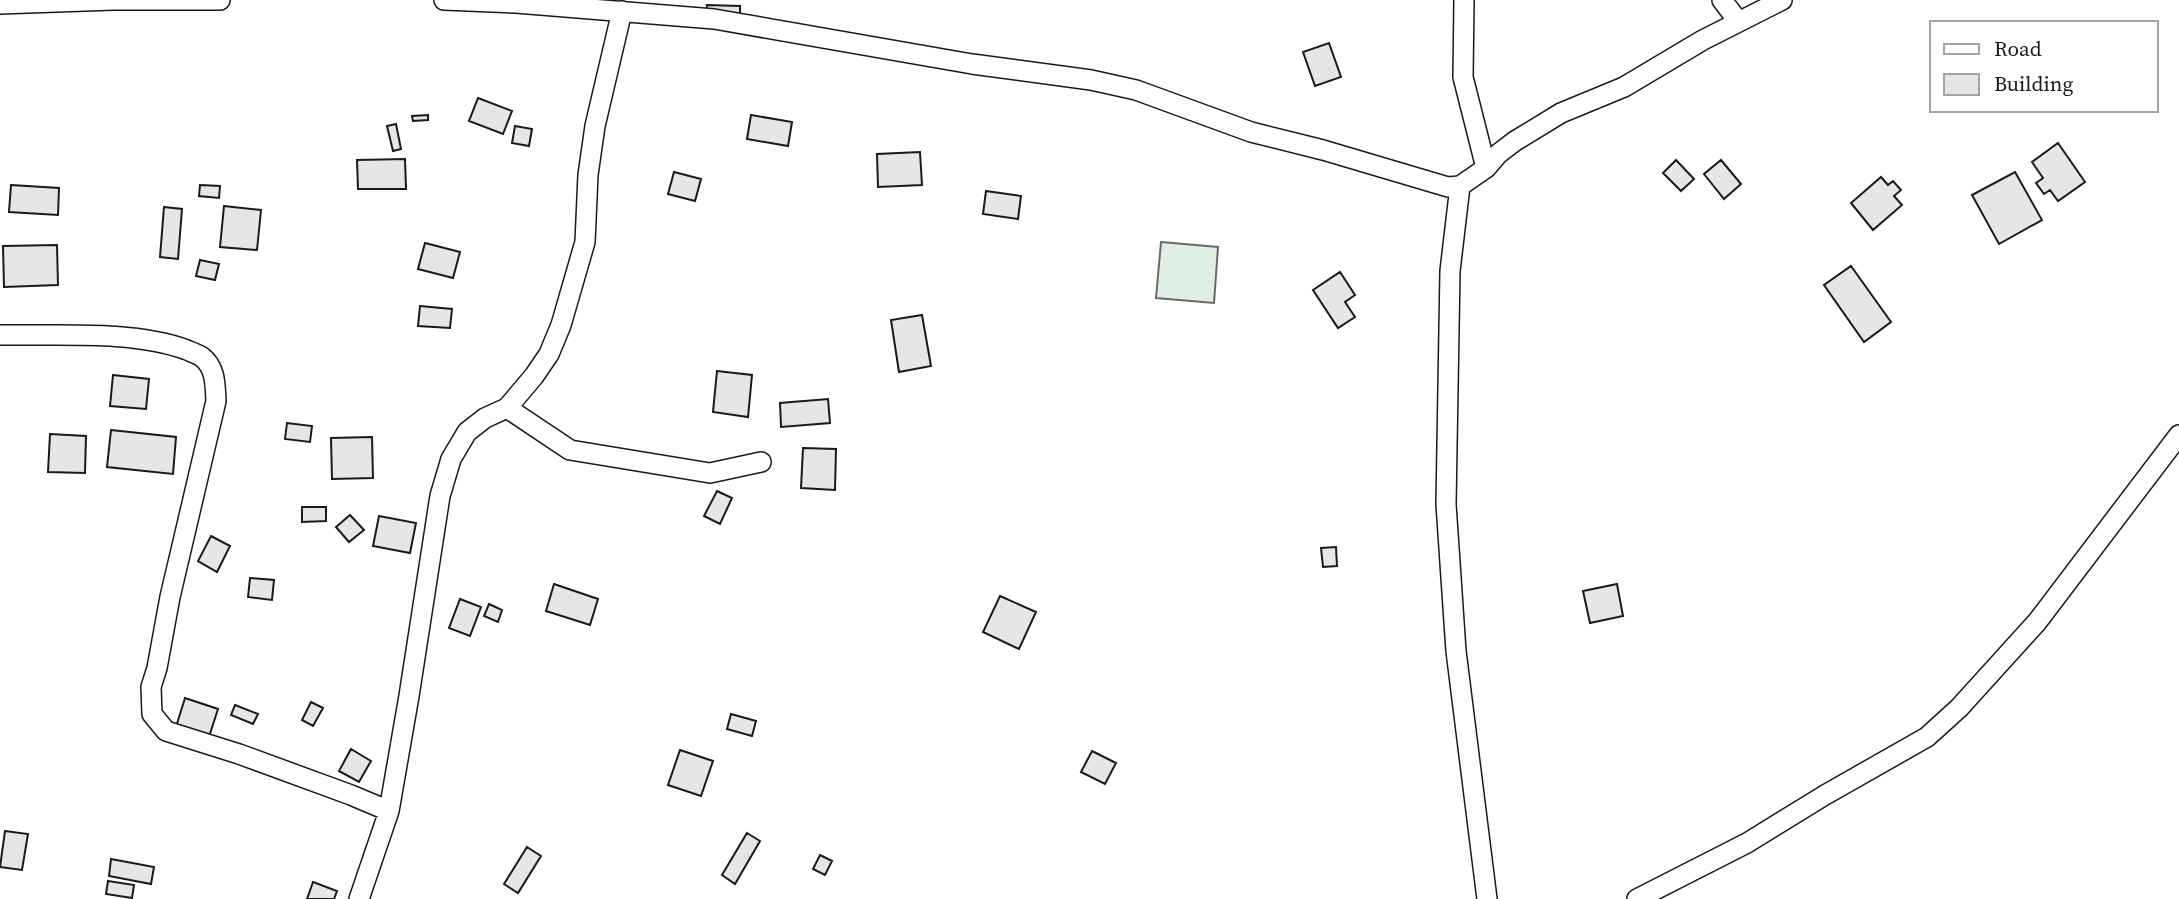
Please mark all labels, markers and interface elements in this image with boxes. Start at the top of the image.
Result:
legend [1930,21,2158,112]
text: Road [1994,34,2042,63]
text: Building [1994,69,2073,98]

